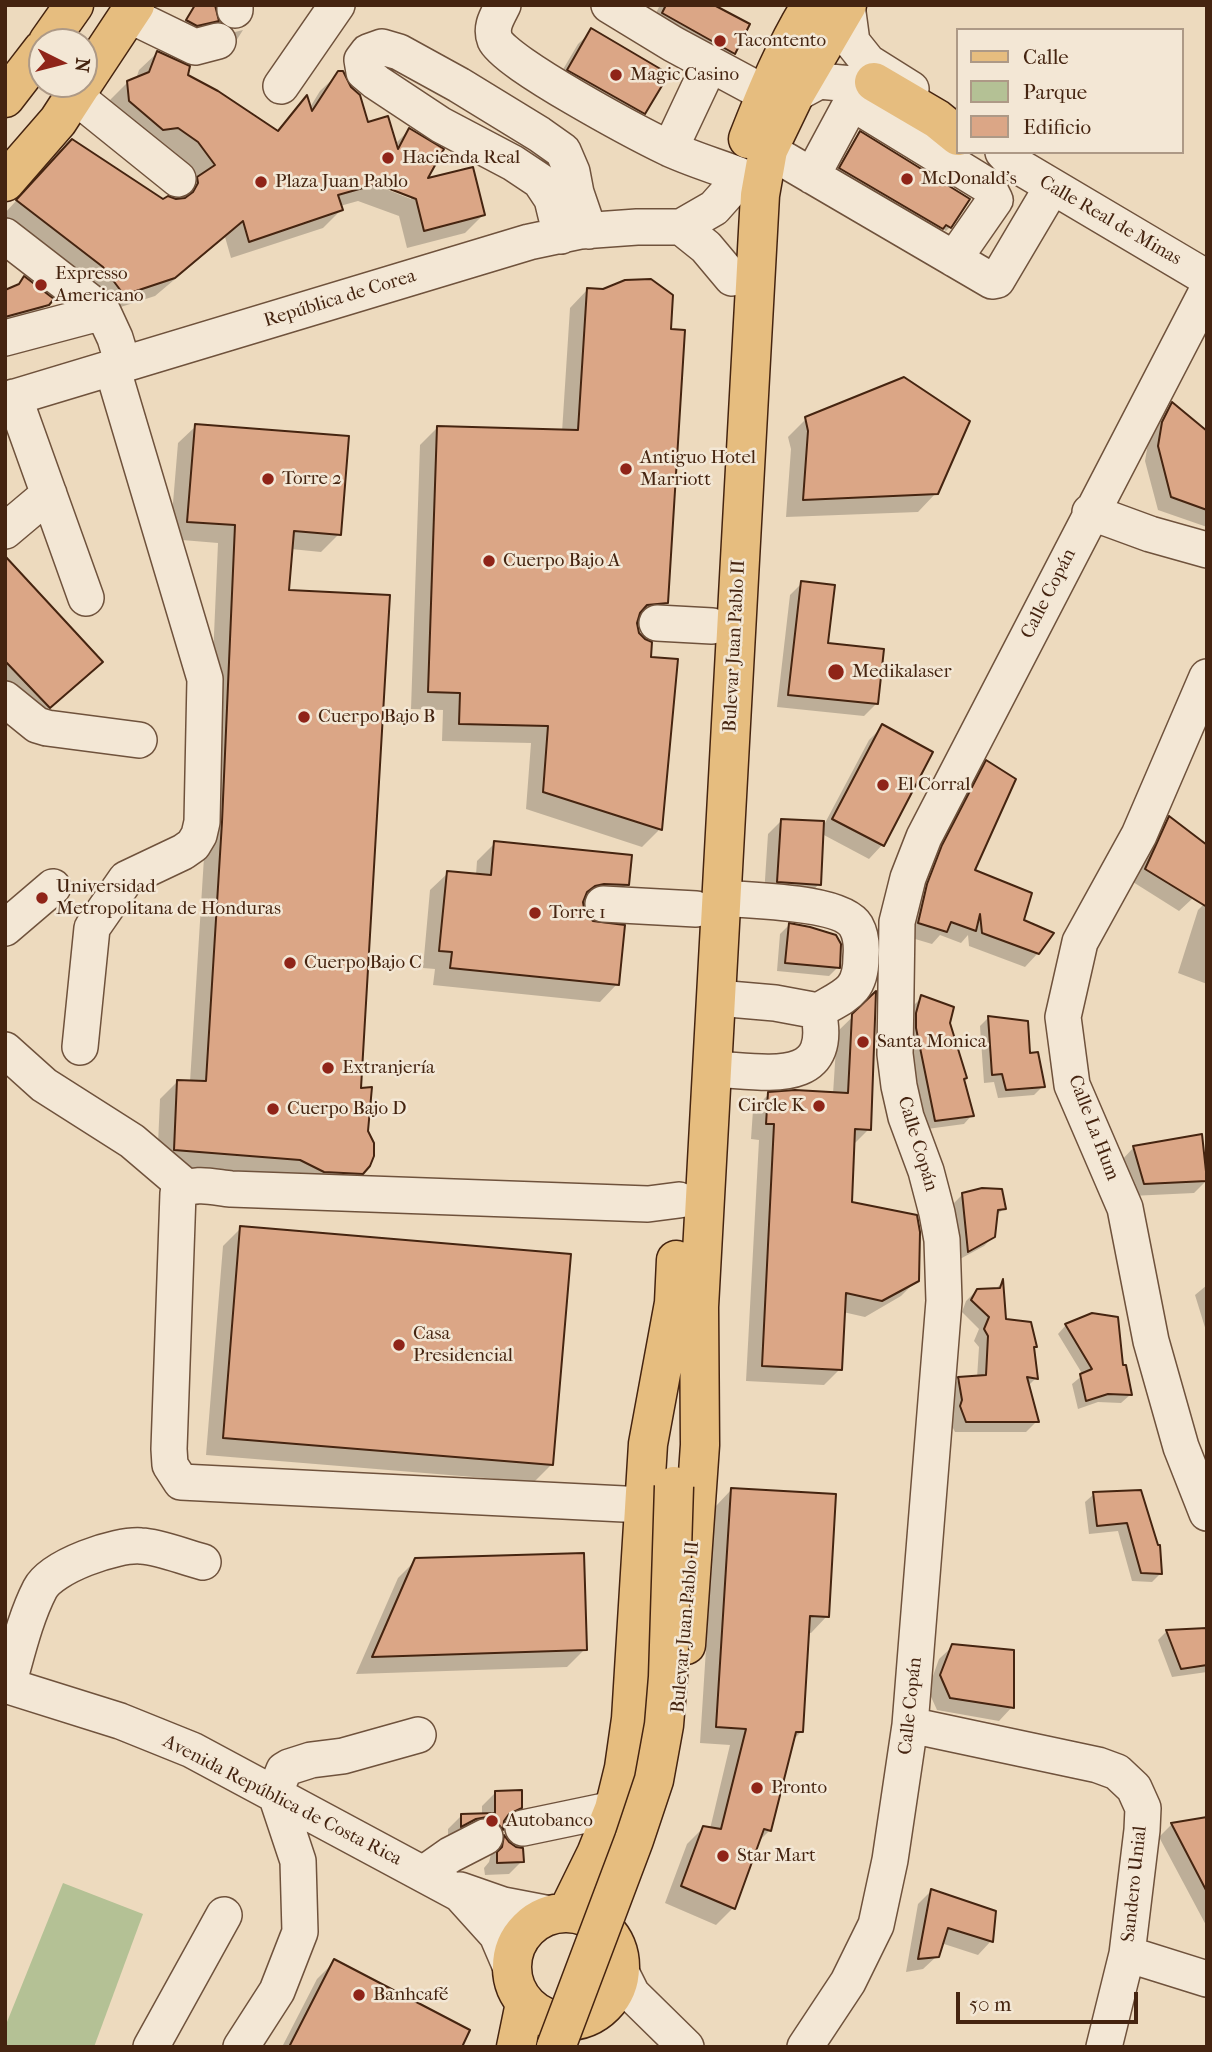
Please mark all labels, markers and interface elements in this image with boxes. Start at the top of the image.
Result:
north arrow [28,28,98,98]
legend [956,28,1184,154]
place label: Tacontento [734,30,826,52]
marker: Tacontento [712,33,728,49]
text: Calle [1023,45,1069,69]
text: N [70,57,94,73]
place label: Magic Casino [630,64,739,86]
marker: Magic Casino [608,67,624,83]
text: Parque [1023,80,1087,104]
text: Edificio [1023,115,1091,139]
place label: Hacienda Real [402,147,520,169]
marker: Hacienda Real [380,150,396,166]
place label: McDonald's [921,168,1017,190]
place label: Plaza Juan Pablo [275,171,408,193]
marker: McDonald's [899,171,915,187]
street label: Calle Real de Minas [1035,171,1185,271]
marker: Plaza Juan Pablo [253,174,269,190]
place label: Expresso Americano [55,263,144,307]
street label: República de Corea [261,265,419,333]
marker: Expresso Americano [33,277,49,293]
place label: Antiguo Hotel Marriott [640,447,756,491]
marker: Antiguo Hotel Marriott [618,461,634,477]
place label: Torre 2 [282,468,342,490]
marker: Torre 2 [260,471,276,487]
street label: Calle Copán [1017,545,1081,643]
place label: Cuerpo Bajo A [503,550,620,572]
marker: Cuerpo Bajo A [481,553,497,569]
street label: Bulevar Juan Pablo II [719,559,751,733]
place label: Medikalaser [852,661,952,683]
marker: Medikalaser [826,662,846,682]
place label: Cuerpo Bajo B [318,706,435,728]
marker: Cuerpo Bajo B [296,709,312,725]
place label: El Corral [897,774,970,796]
marker: El Corral [875,777,891,793]
place label: Universidad Metropolitana de Honduras [56,876,281,920]
marker: Universidad Metropolitana de Honduras [34,890,50,906]
place label: Torre 1 [549,902,606,924]
marker: Torre 1 [527,905,543,921]
place label: Cuerpo Bajo C [304,952,422,974]
marker: Cuerpo Bajo C [282,955,298,971]
place label: Santa Monica [877,1031,986,1053]
marker: Santa Monica [855,1034,871,1050]
place label: Extranjería [342,1057,435,1079]
marker: Extranjería [320,1060,336,1076]
street label: Calle La Hum [1062,1072,1124,1184]
street label: Calle Copán [892,1094,942,1194]
place label: Circle K [738,1095,805,1117]
place label: Cuerpo Bajo D [287,1098,407,1120]
marker: Circle K [811,1098,827,1114]
marker: Cuerpo Bajo D [265,1101,281,1117]
place label: Casa Presidencial [413,1323,513,1367]
marker: Casa Presidencial [391,1337,407,1353]
street label: Bulevar Juan Pablo II [667,1540,705,1714]
street label: Calle Copán [895,1656,927,1756]
street label: Avenida República de Costa Rica [159,1731,405,1871]
place label: Pronto [771,1777,827,1799]
marker: Pronto [749,1780,765,1796]
place label: Autobanco [506,1810,593,1832]
marker: Autobanco [484,1813,500,1829]
street label: Sandero Unial [1118,1825,1152,1943]
place label: Star Mart [737,1845,816,1867]
marker: Star Mart [715,1848,731,1864]
scale bar [960,1979,1142,2023]
place label: Banhcafé [373,1984,448,2006]
marker: Banhcafé [351,1987,367,2003]
text: 50 m [969,1992,1012,2016]

